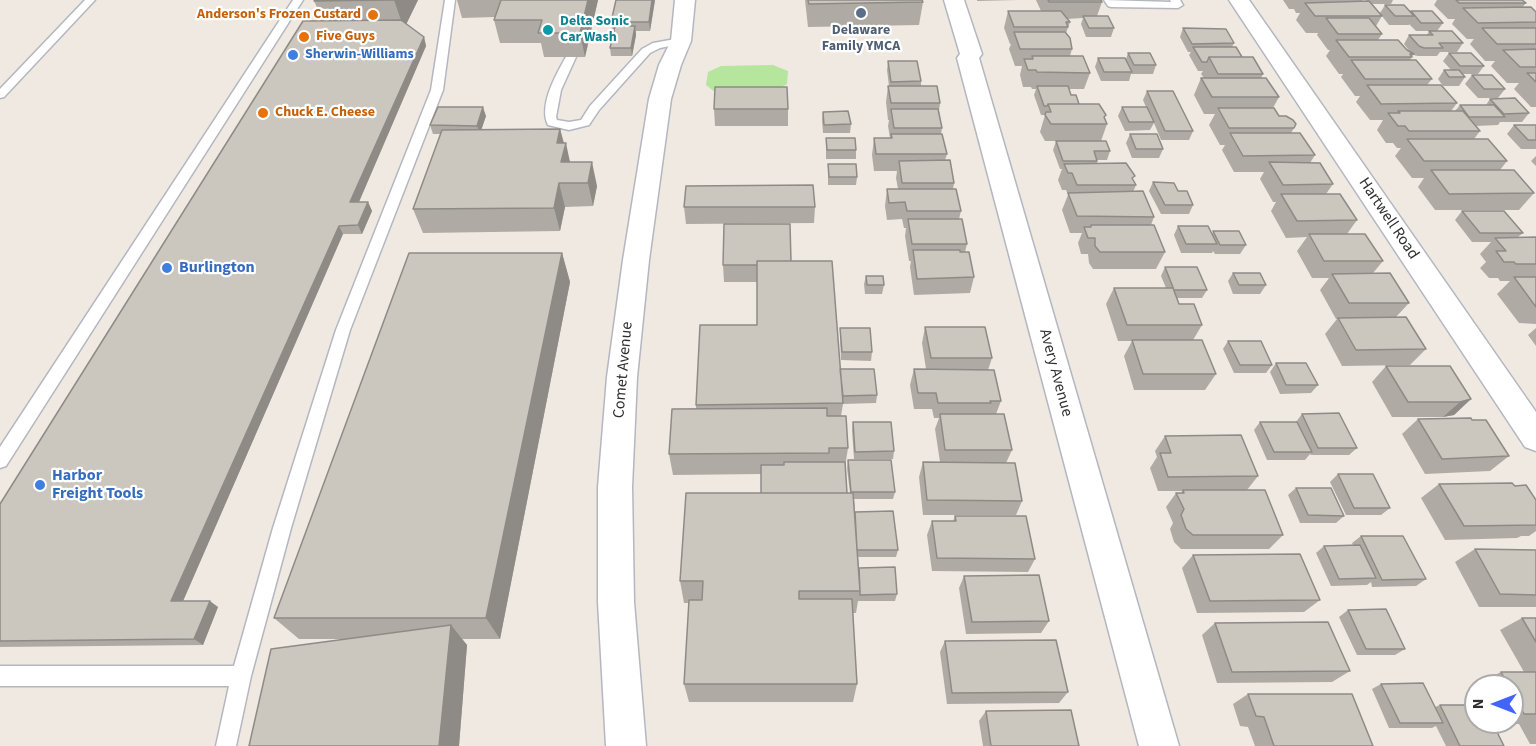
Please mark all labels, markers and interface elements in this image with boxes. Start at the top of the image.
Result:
marker: Delaware Family YMCA [854,6,868,20]
place label: Anderson's Frozen Custard [197,7,361,23]
marker: Anderson's Frozen Custard [366,8,380,22]
place label: Delta Sonic Car Wash [560,14,629,46]
marker: Delta Sonic Car Wash [541,23,555,37]
place label: Delaware Family YMCA [822,23,900,56]
place label: Five Guys [316,29,375,45]
marker: Five Guys [297,30,311,44]
place label: Sherwin-Williams [305,47,414,63]
marker: Sherwin-Williams [286,48,300,62]
place label: Chuck E. Cheese [275,105,375,121]
marker: Chuck E. Cheese [256,106,270,120]
street label: Hartwell Road [1354,174,1422,264]
place label: Burlington [179,258,255,278]
marker: Burlington [160,261,174,275]
street label: Comet Avenue [610,321,638,419]
street label: Avery Avenue [1034,327,1076,419]
place label: Harbor Freight Tools [52,466,143,504]
marker: Harbor Freight Tools [33,478,47,492]
north arrow [1464,674,1524,734]
text: N [1467,699,1489,709]

